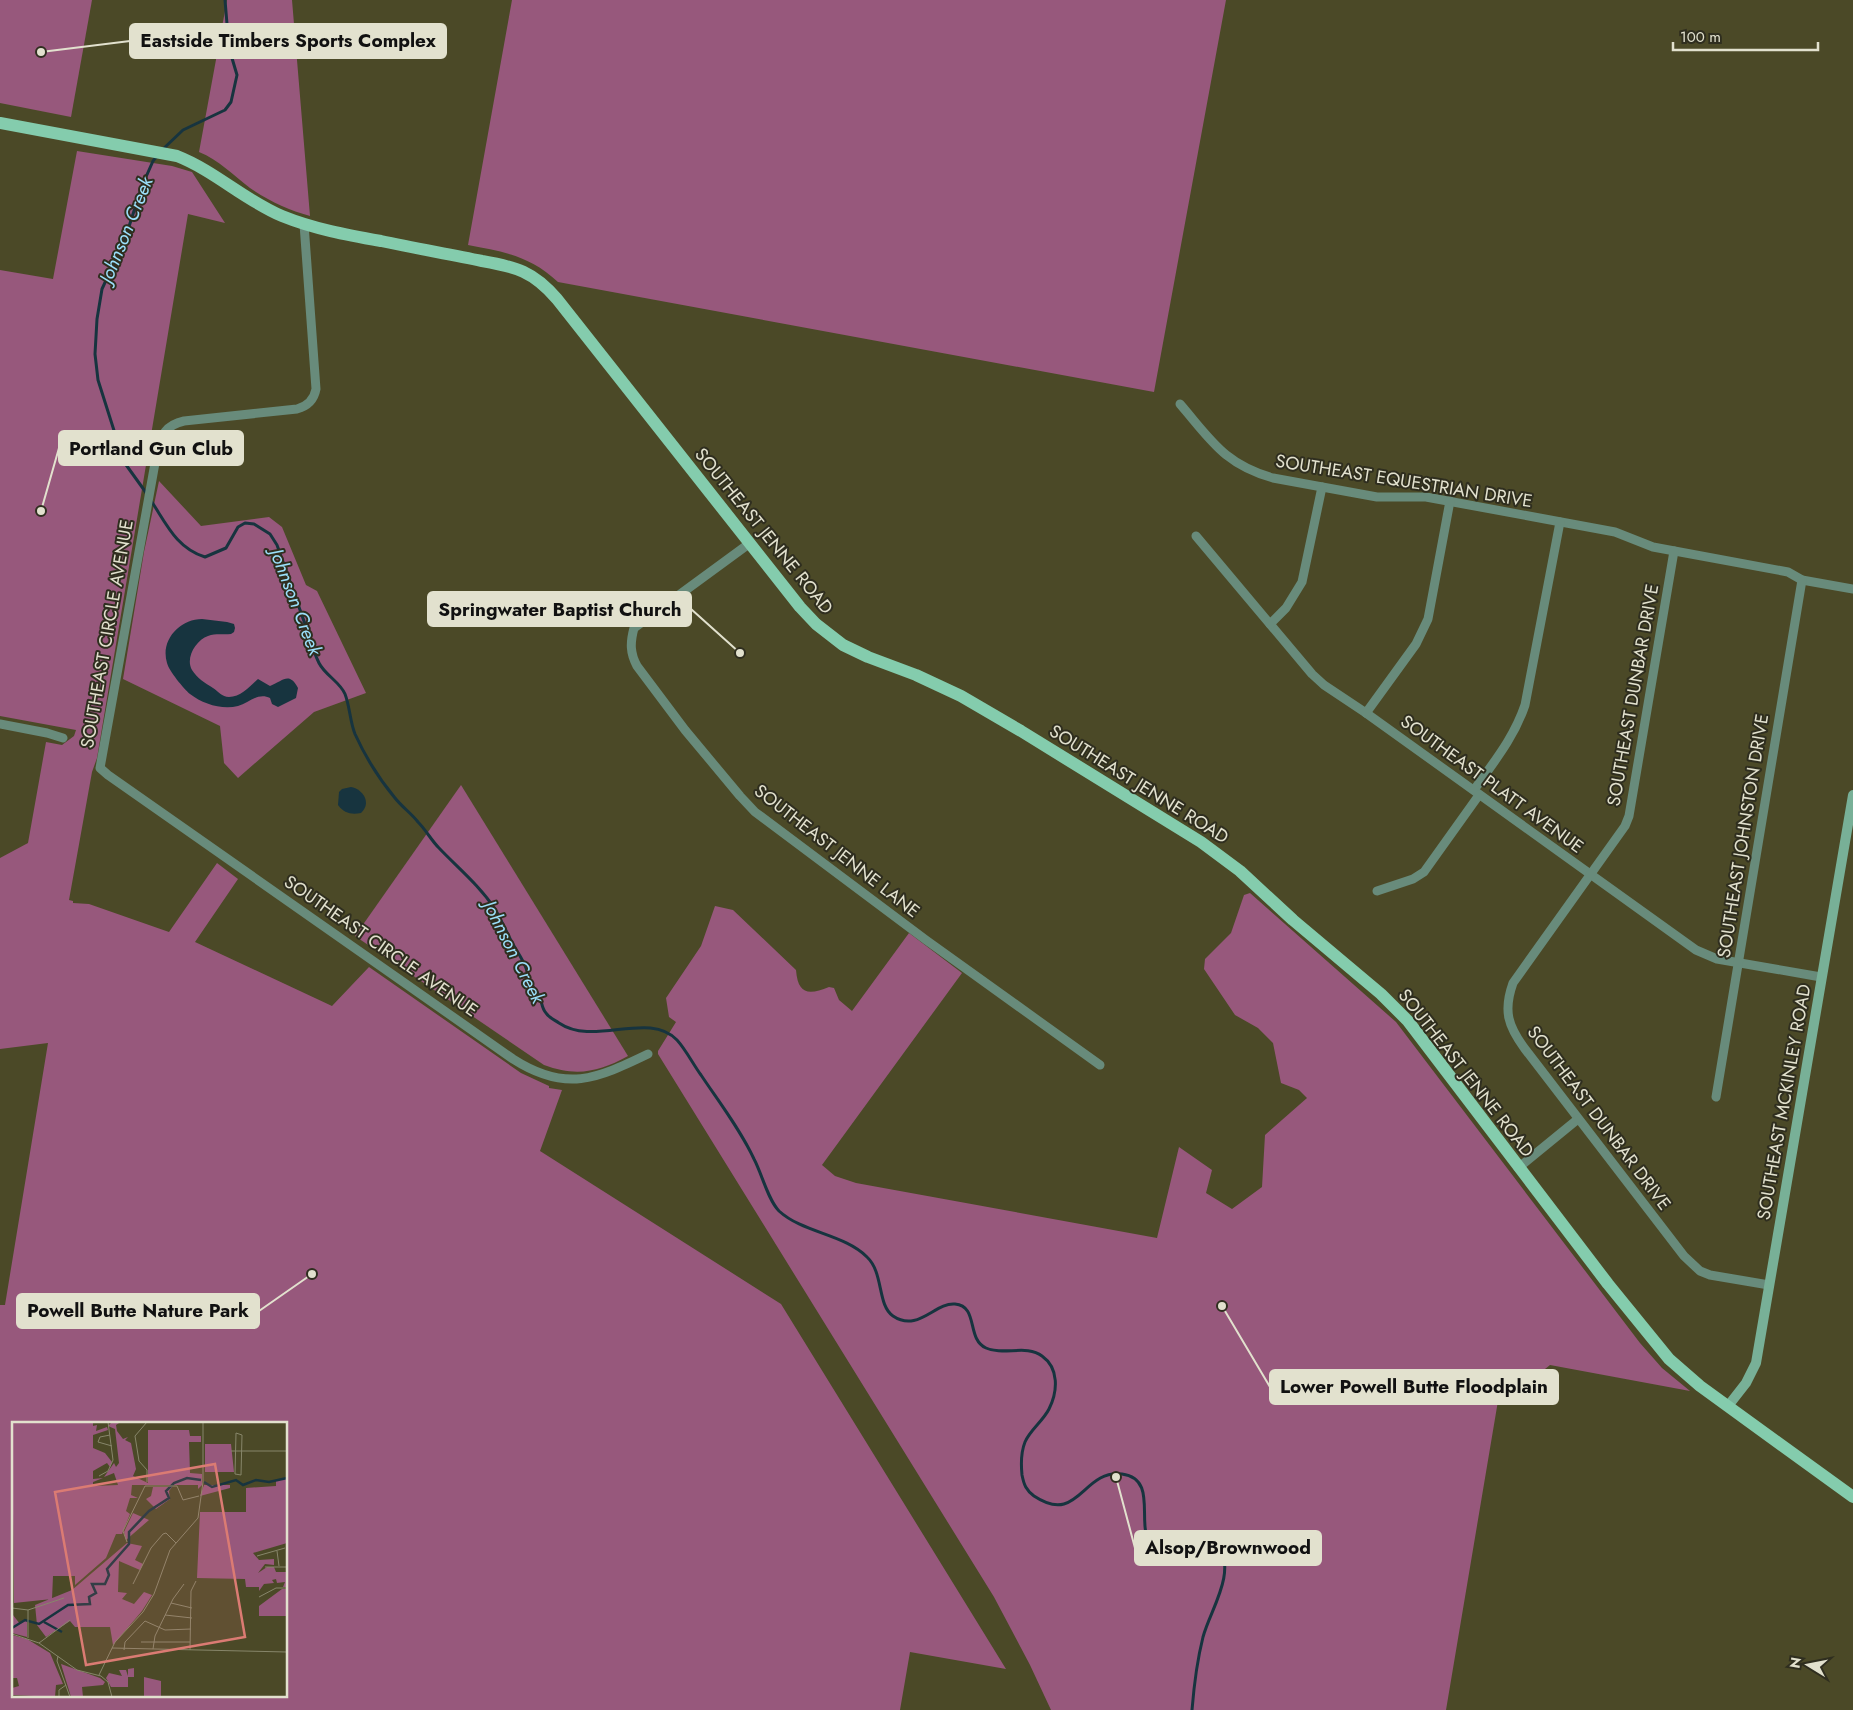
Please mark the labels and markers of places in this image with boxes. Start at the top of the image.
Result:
callout: Eastside Timbers Sports Complex [130,24,446,58]
callout: Portland Gun Club [59,431,243,465]
callout: Springwater Baptist Church [428,592,691,626]
callout: Powell Butte Nature Park [17,1294,259,1328]
callout: Lower Powell Butte Floodplain [1270,1370,1558,1404]
callout: Alsop/Brownwood [1135,1531,1321,1565]

